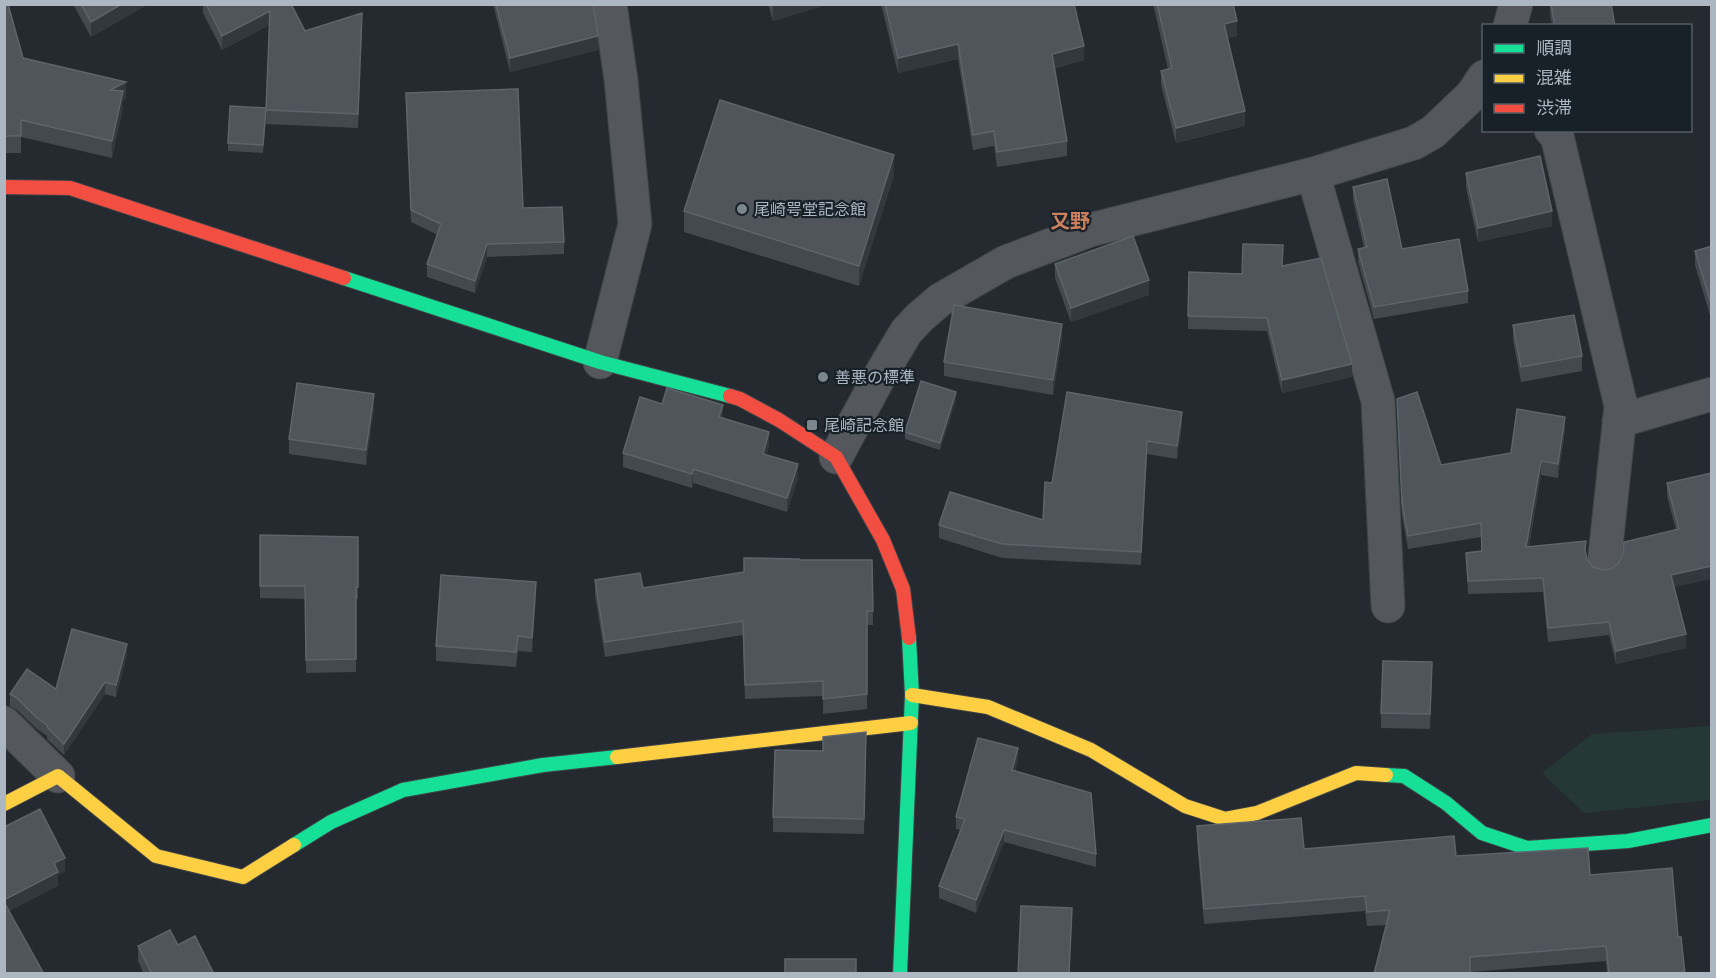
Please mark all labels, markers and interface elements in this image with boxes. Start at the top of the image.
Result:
legend [1482,24,1692,132]
text: 順調 [1536,36,1572,58]
text: 混雑 [1536,66,1572,88]
text: 渋滞 [1536,96,1572,118]
place label: 尾崎咢堂記念館 [754,199,866,218]
marker: 尾崎咢堂記念館 [735,202,749,216]
district label: 又野 [1050,208,1090,232]
place label: 善悪の標準 [835,367,915,386]
marker: 善悪の標準 [816,370,830,384]
place label: 尾崎記念館 [824,415,904,434]
marker: 尾崎記念館 [805,418,819,432]

